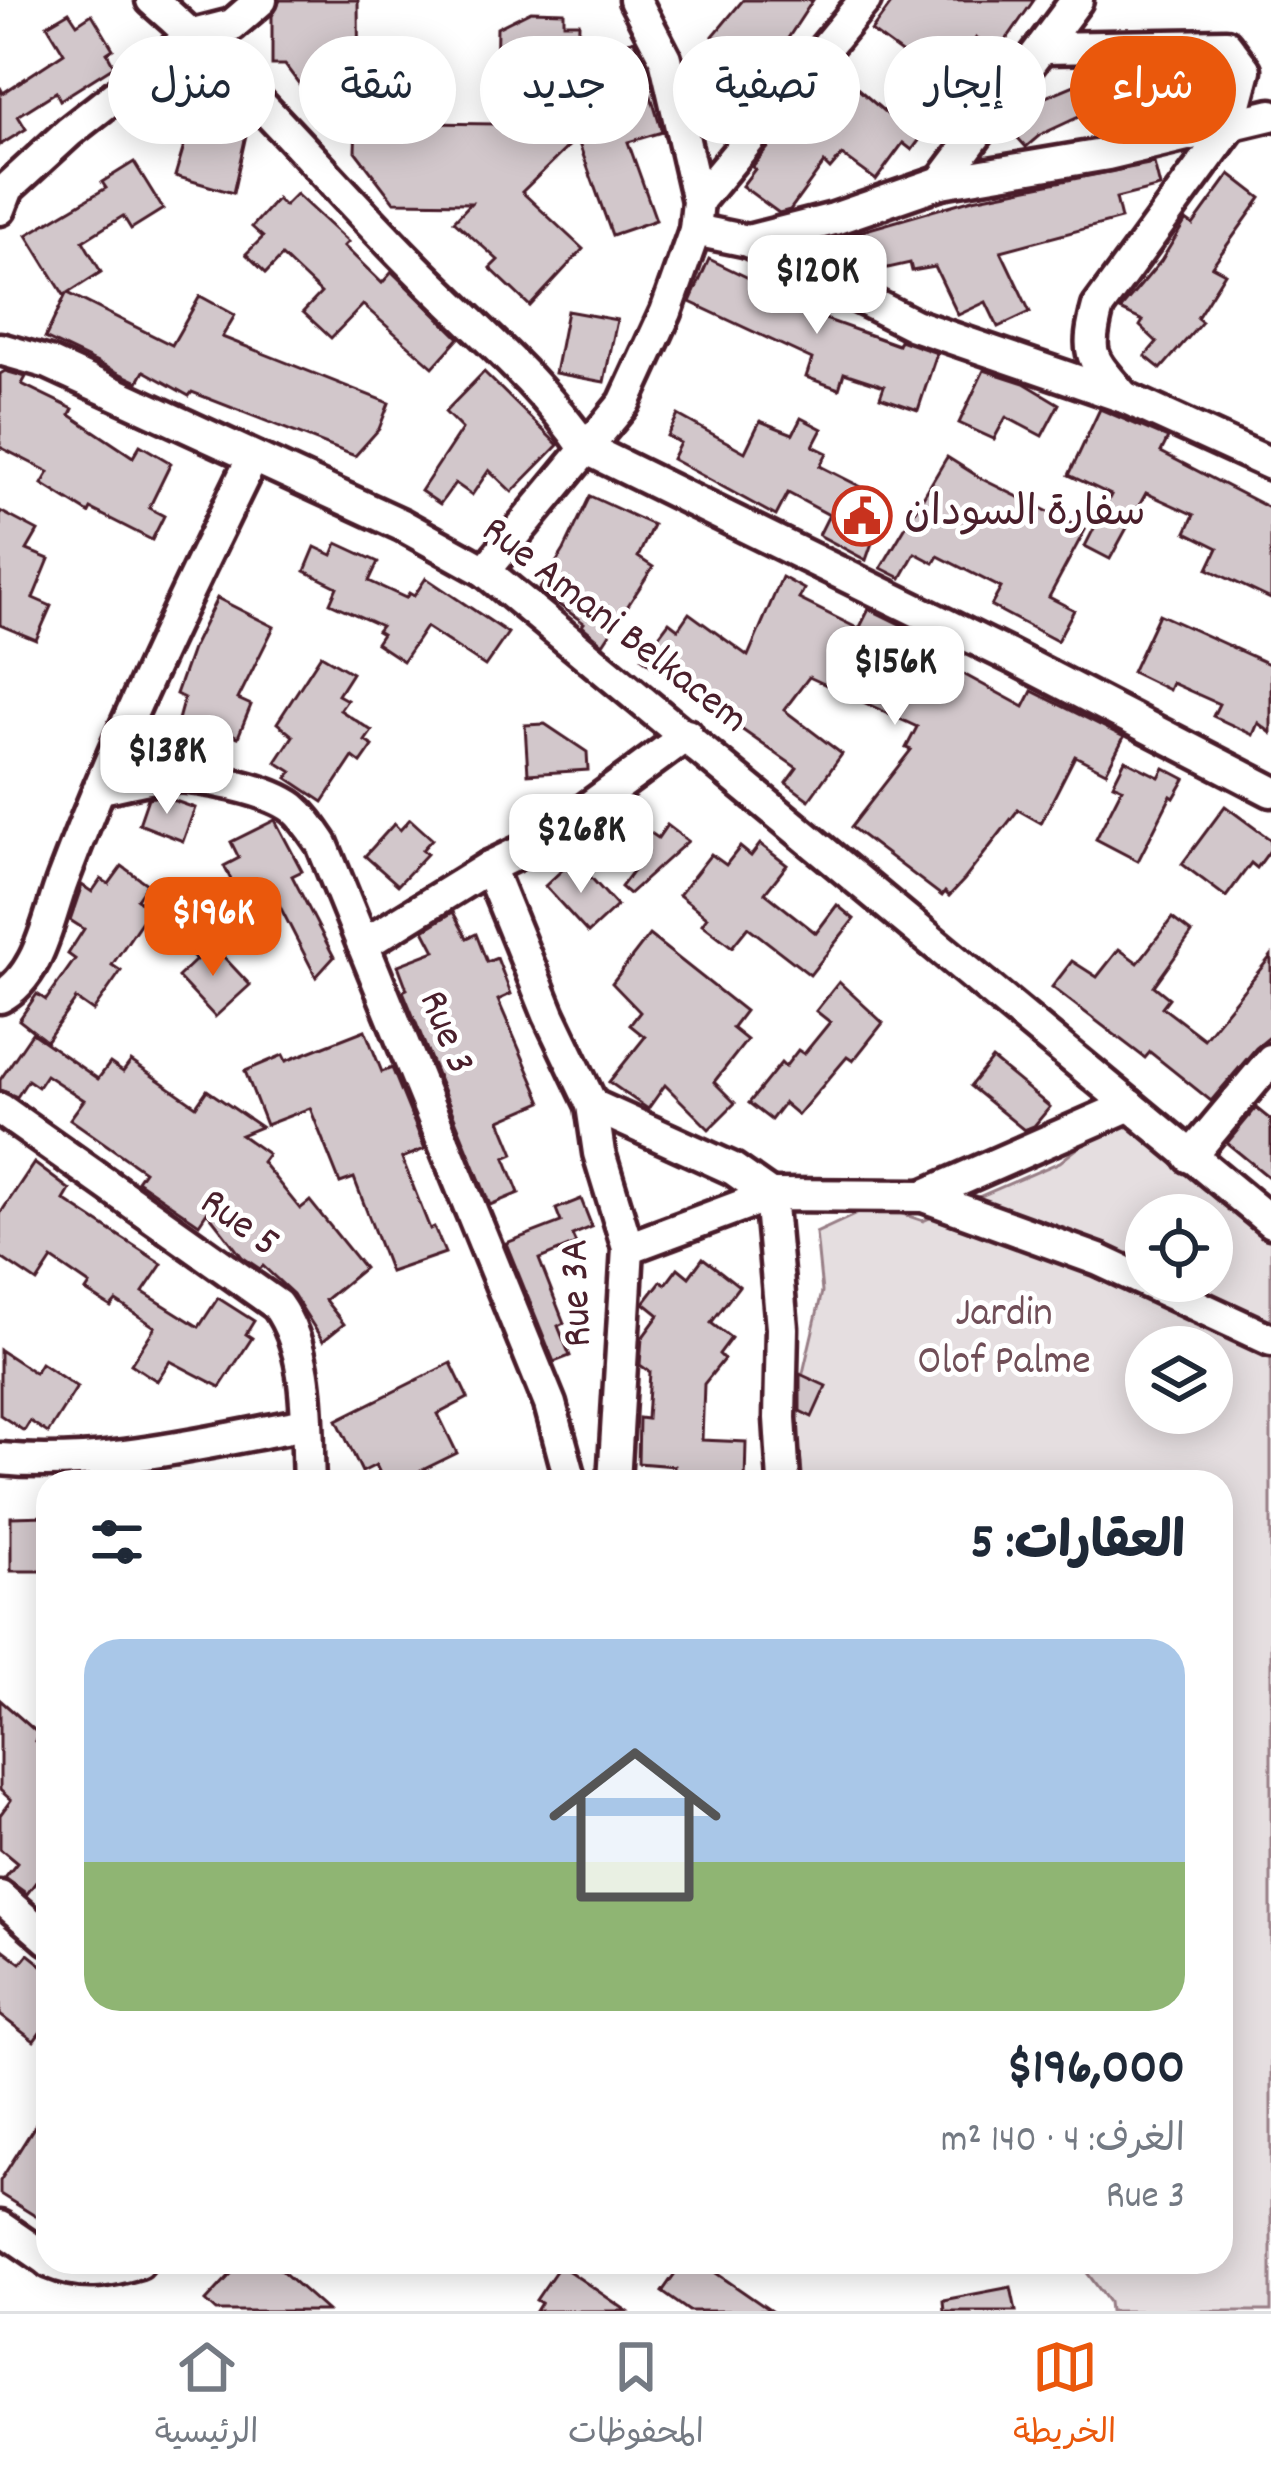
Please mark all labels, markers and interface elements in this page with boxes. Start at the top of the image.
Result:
chip: منزل [108,36,275,144]
chip: شقة [299,36,456,144]
chip: جديد [480,36,649,144]
chip: تصفية [673,36,860,144]
chip: إيجار [884,36,1046,144]
chip: شراء [1070,36,1236,144]
pin: $120K [733,235,901,337]
text: $120K [775,246,859,301]
public building icon: سفارة السودان [831,485,893,547]
place label: سفارة السودان [904,486,1146,546]
street label: Rue Amani Belkacem [467,504,759,750]
pin: $156K [811,626,979,728]
text: $156K [853,637,937,692]
pin: $138K [83,715,251,817]
text: $138K [127,726,207,781]
pin: $268K [497,794,665,896]
text: $268K [536,805,626,860]
pin: $196K [129,877,297,979]
text: $196K [171,888,255,943]
street label: Rue 3 [400,982,488,1084]
street label: Rue 5 [186,1175,290,1275]
map controls [1125,1194,1233,1434]
button: locate [1125,1194,1233,1302]
street label: Rue 3A [547,1238,611,1348]
park label: Jardin Olof Palme [917,1286,1091,1394]
button: layers [1125,1326,1233,1434]
icon: filters [84,1509,150,1575]
text: العقارات: 5 [970,1510,1185,1582]
icon: home [527,1717,743,1933]
text: $196,000 [1007,2035,1185,2107]
text: الغرف: 4 · 140 m² [941,2115,1185,2170]
text: Rue 3 [1106,2171,1185,2226]
tab: الرئيسية [155,2334,258,2460]
tab: المحفوظات [568,2334,704,2460]
tab: الخريطة [1013,2334,1116,2460]

